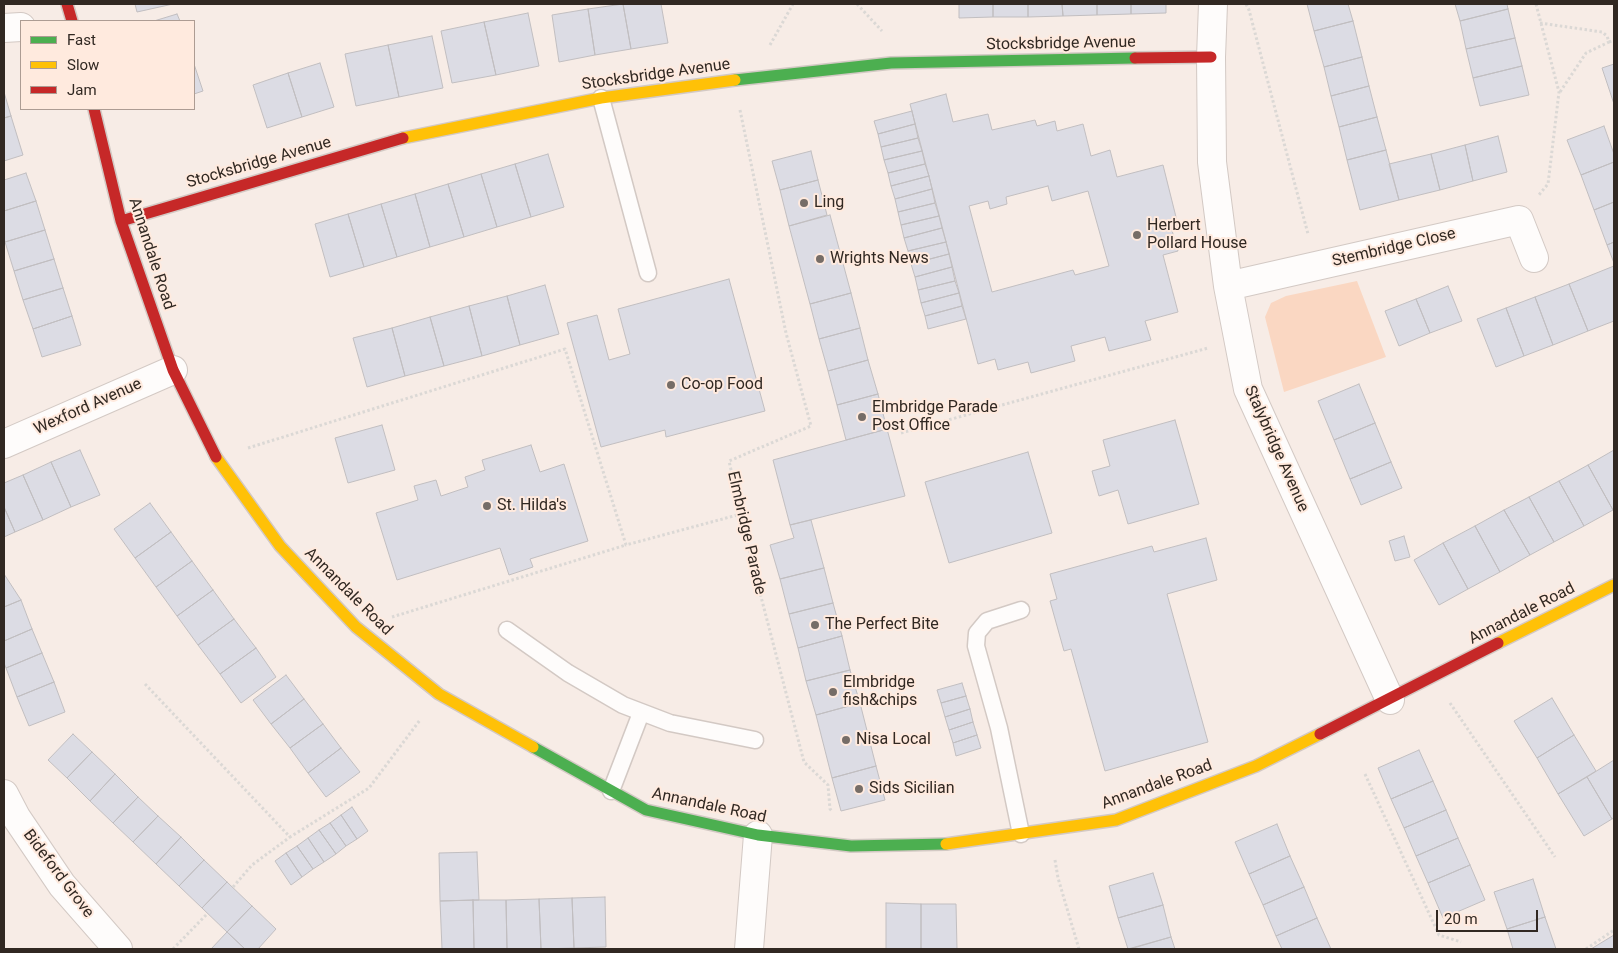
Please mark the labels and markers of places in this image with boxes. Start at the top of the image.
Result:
place label: Ling [814,193,844,213]
marker: Ling [798,197,810,209]
place label: Herbert Pollard House [1147,216,1247,254]
marker: Herbert Pollard House [1131,229,1143,241]
place label: Wrights News [830,249,929,269]
marker: Wrights News [814,253,826,265]
place label: Co-op Food [681,375,763,395]
marker: Co-op Food [665,379,677,391]
place label: Elmbridge Parade Post Office [872,398,998,436]
marker: Elmbridge Parade Post Office [856,411,868,423]
place label: St. Hilda's [497,496,567,516]
marker: St. Hilda's [481,500,493,512]
place label: The Perfect Bite [825,615,939,635]
marker: The Perfect Bite [809,619,821,631]
place label: Elmbridge fish&chips [843,673,917,711]
marker: Elmbridge fish&chips [827,686,839,698]
place label: Nisa Local [856,730,931,750]
marker: Nisa Local [840,734,852,746]
place label: Sids Sicilian [869,779,955,799]
marker: Sids Sicilian [853,783,865,795]

